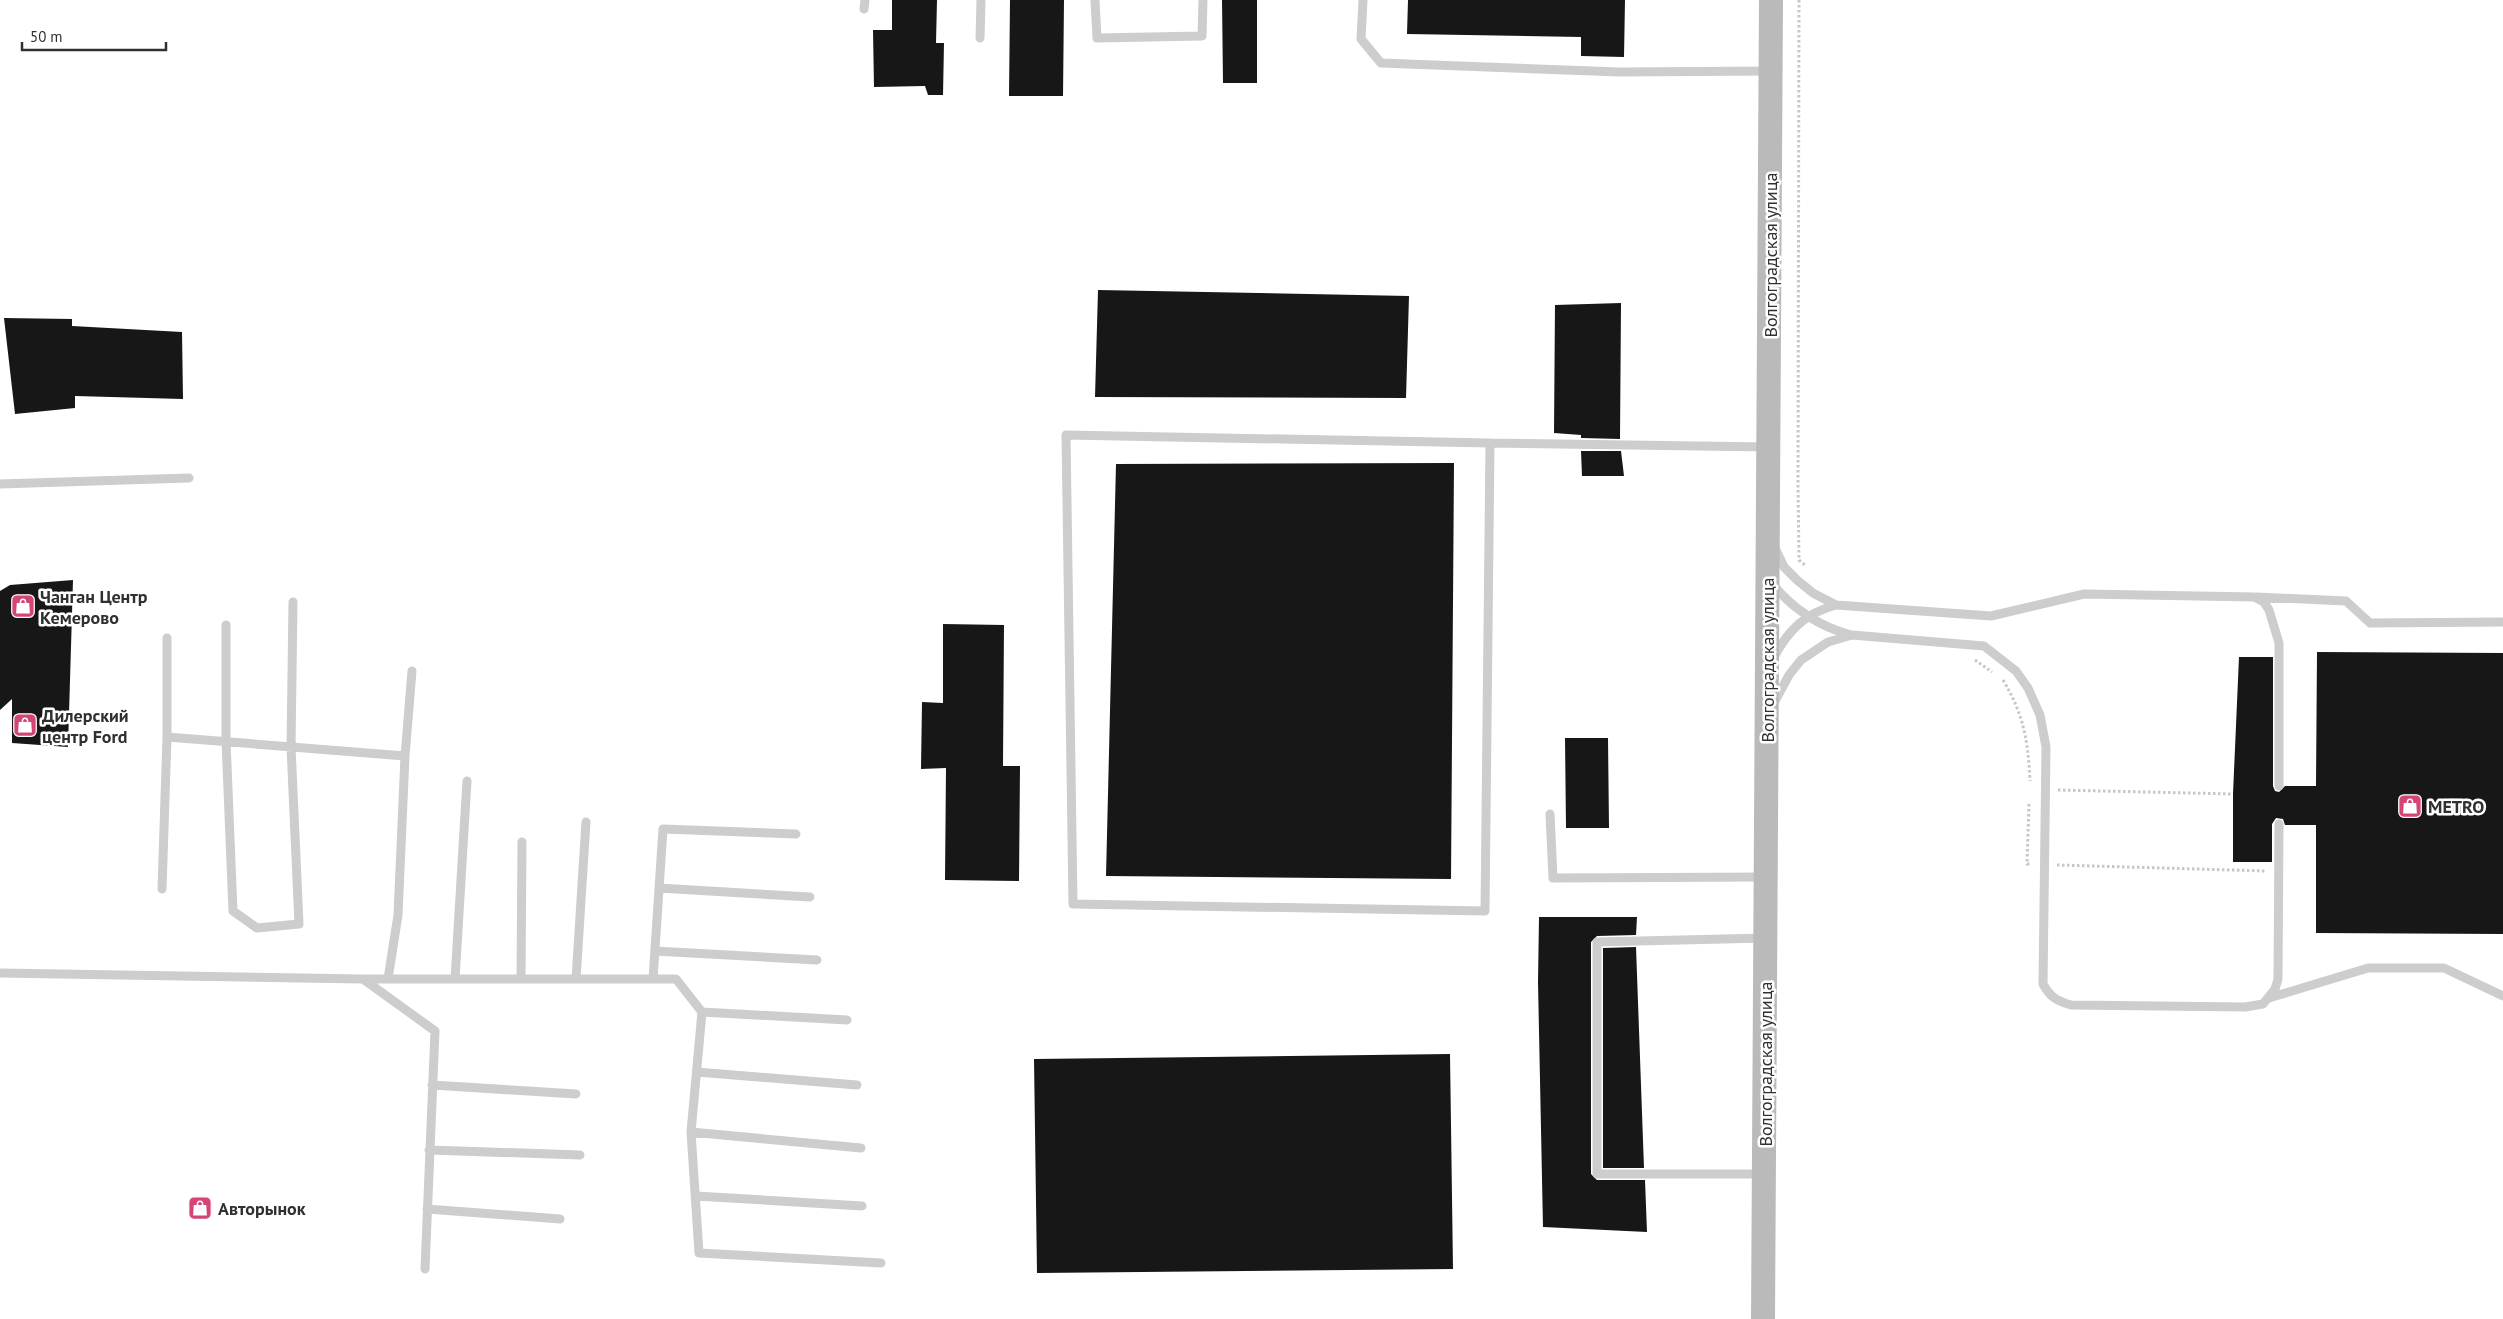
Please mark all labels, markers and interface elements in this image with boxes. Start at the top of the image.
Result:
scale bar [22,20,166,52]
text: 50 m [30,27,63,46]
street label: Волгоградская улица [1759,173,1782,337]
street label: Волгоградская улица [1756,578,1779,742]
place label: Чанган Центр Кемерово [40,585,148,629]
shop icon: Чанган Центр Кемерово [10,593,36,619]
place label: Дилерский центр Ford [42,704,129,748]
shop icon: Дилерский центр Ford [12,712,38,738]
shop icon: METRO [2397,793,2423,819]
place label: METRO [2428,795,2484,818]
street label: Волгоградская улица [1754,982,1777,1146]
shop icon: Авторынок [187,1195,213,1221]
place label: Авторынок [218,1197,306,1220]

